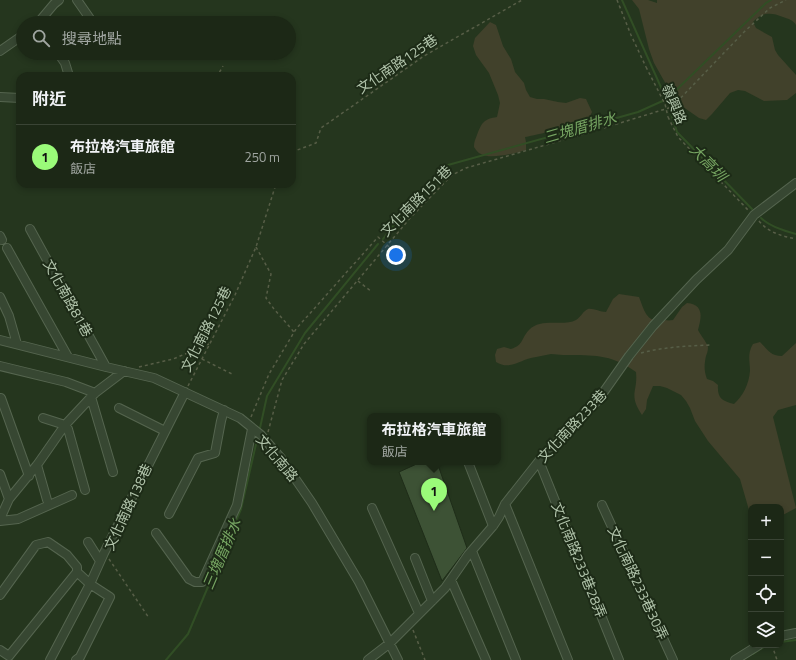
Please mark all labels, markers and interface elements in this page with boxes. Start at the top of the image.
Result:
search box [16,16,296,60]
icon: search [30,27,52,49]
text: 搜尋地點 [62,27,122,50]
street label: 文化南路125巷 [352,29,441,98]
street label: 嶺興路 [657,80,692,127]
text: 附近 [32,86,66,112]
water label: 三塊厝排水 [541,106,620,149]
text: 布拉格汽車旅館 [70,135,175,158]
water label: 大高圳 [684,138,734,188]
text: 1 [41,147,49,167]
text: 250 m [244,147,280,167]
text: 飯店 [70,158,96,178]
street label: 文化南路151巷 [375,160,456,241]
your location [386,245,406,265]
street label: 文化南路81巷 [38,255,98,340]
street label: 文化南路125巷 [175,282,236,375]
street label: 文化南路233巷 [532,384,611,467]
popup [367,413,501,465]
text: 布拉格汽車旅館 [381,418,487,441]
street label: 文化南路 [251,429,303,486]
text: 飯店 [381,441,408,461]
street label: 文化南路138巷 [98,460,157,554]
pin: 1 [421,478,447,511]
street label: 文化南路233巷28弄 [547,499,612,621]
map controls [748,504,784,648]
button: + [748,504,784,540]
water label: 三塊厝排水 [196,514,247,593]
street label: 文化南路233巷30弄 [603,523,674,643]
button: − [748,540,784,576]
button: locate [748,576,784,612]
button: layers [748,612,784,648]

